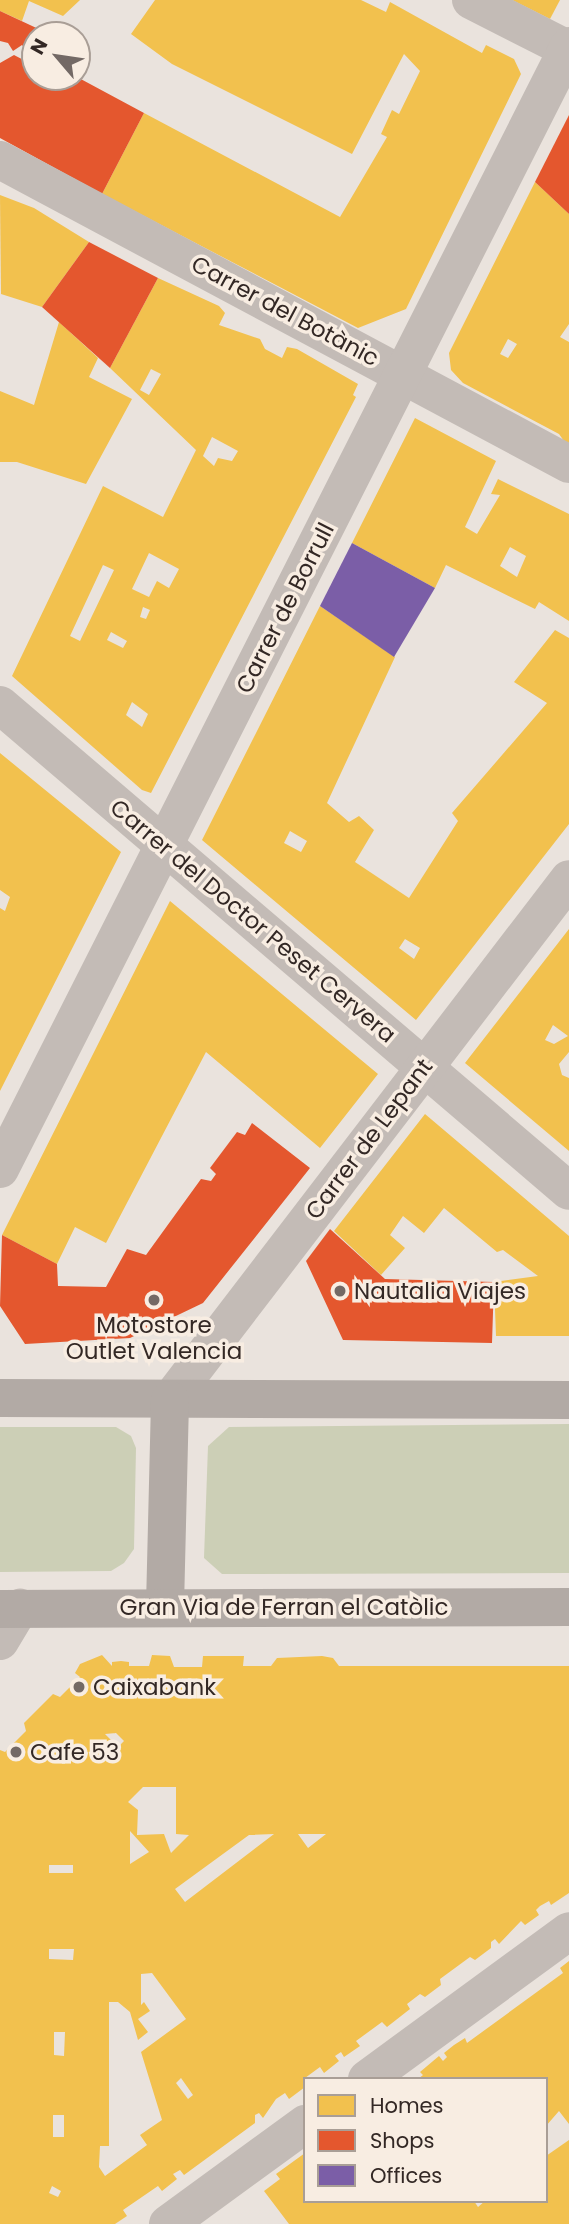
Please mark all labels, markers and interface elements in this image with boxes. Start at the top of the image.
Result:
north arrow [21,21,91,91]
text: N [24,34,54,59]
street label: Carrer del Botànic [187,250,383,372]
street label: Carrer de Borrull [230,518,340,698]
street label: Carrer del Doctor Peset Cervera [105,793,401,1049]
street label: Carrer de Lepant [300,1053,438,1225]
place label: Nautalia Viajes [354,1277,526,1305]
marker: Nautalia Viajes [332,1283,348,1299]
marker: Motostore Outlet Valencia [146,1292,162,1308]
place label: Motostore Outlet Valencia [66,1311,242,1365]
street label: Gran Via de Ferran el Catòlic [120,1593,448,1621]
place label: Caixabank [93,1673,216,1701]
marker: Caixabank [71,1679,87,1695]
place label: Cafe 53 [30,1738,119,1766]
marker: Cafe 53 [8,1744,24,1760]
legend [303,2077,548,2203]
text: Homes [370,2091,444,2120]
text: Shops [370,2126,434,2155]
text: Offices [370,2161,442,2190]

